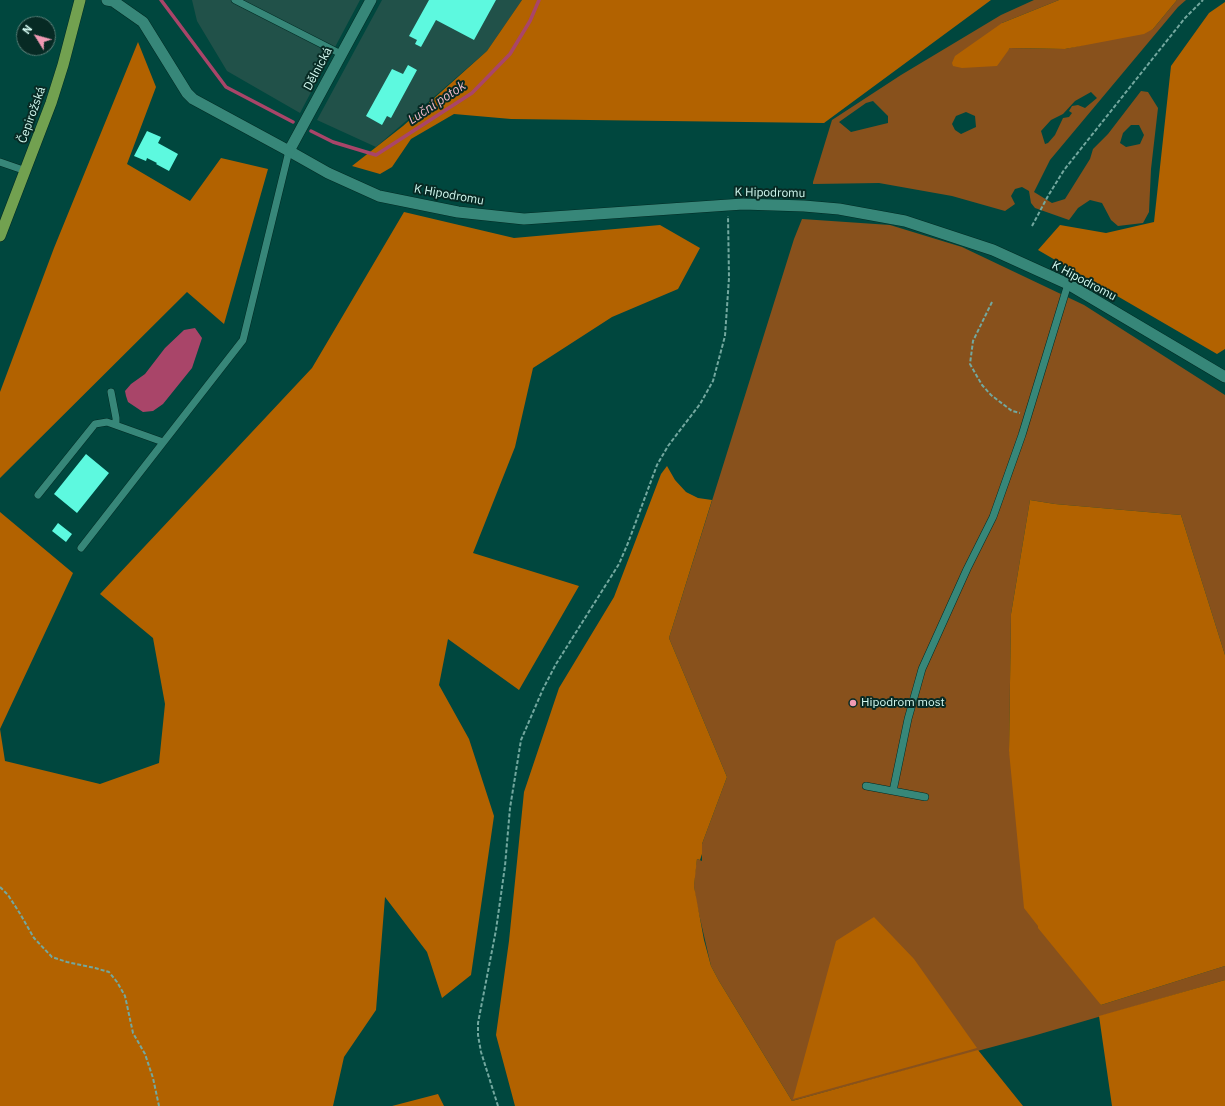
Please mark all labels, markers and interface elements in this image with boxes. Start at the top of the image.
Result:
north arrow [16,16,56,56]
text: N [19,22,35,37]
street label: Dělnická [301,45,335,93]
water label: Luční potok [405,78,469,128]
street label: Čepirožská [15,85,49,145]
street label: K Hipodromu [413,182,485,208]
street label: K Hipodromu [734,185,806,201]
street label: K Hipodromu [1049,258,1119,304]
place label: Hipodrom most [861,696,945,710]
marker: Hipodrom most [848,698,858,708]

